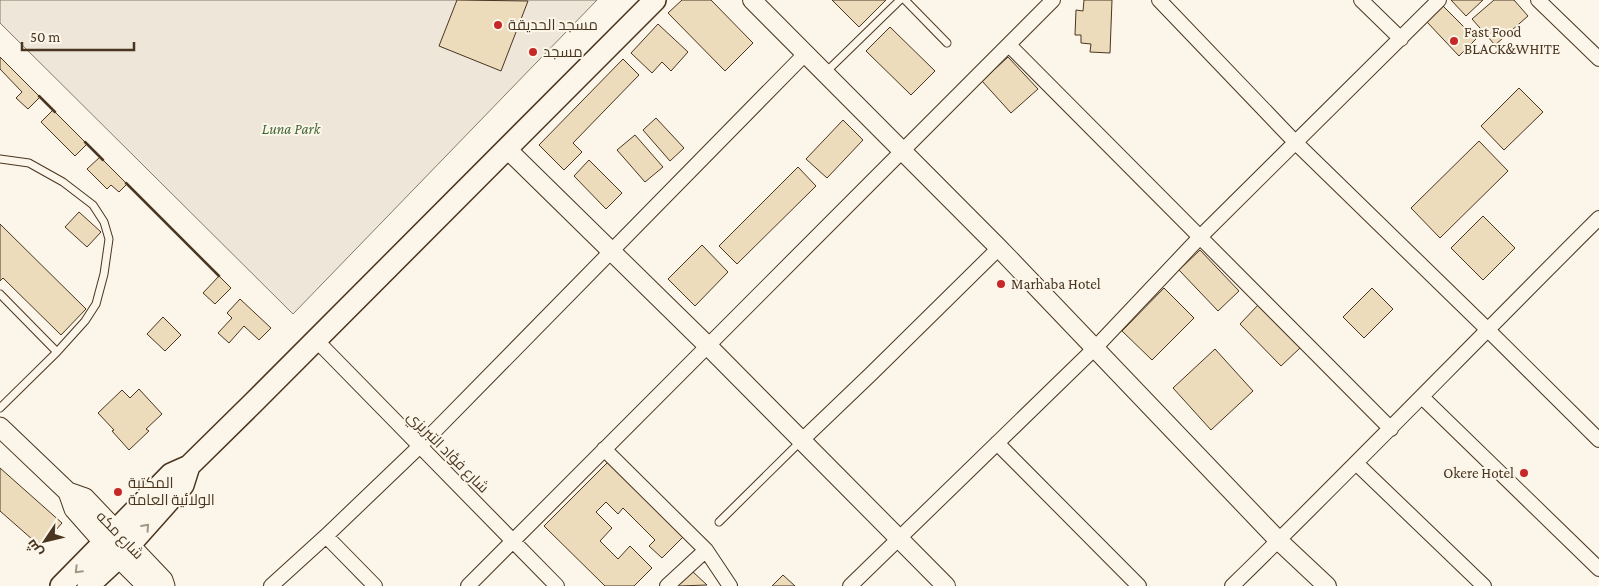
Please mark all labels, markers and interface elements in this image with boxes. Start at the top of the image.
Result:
place label: مسجد الحديقة [508,17,598,33]
marker: مسجد الحديقة [492,19,504,31]
scale bar [22,20,135,52]
place label: Fast Food BLACK&WHITE [1464,24,1560,57]
text: 50 m [30,29,60,45]
marker: Fast Food BLACK&WHITE [1448,35,1460,47]
place label: مسجد [543,44,583,60]
marker: مسجد [527,46,539,58]
park label: Luna Park [262,121,322,137]
place label: Marhaba Hotel [1011,276,1101,292]
marker: Marhaba Hotel [995,278,1007,290]
street label: شارع فؤاد التبريزي [401,408,492,499]
place label: Okere Hotel [1443,465,1514,481]
marker: Okere Hotel [1518,467,1530,479]
place label: المكتبة الولائية العامة [128,475,215,509]
marker: المكتبة الولائية العامة [112,486,124,498]
street label: شارع مكه [91,508,147,564]
north arrow [20,516,70,566]
one-way arrow [141,523,150,532]
text: ش [23,536,47,560]
one-way arrow [74,564,83,573]

